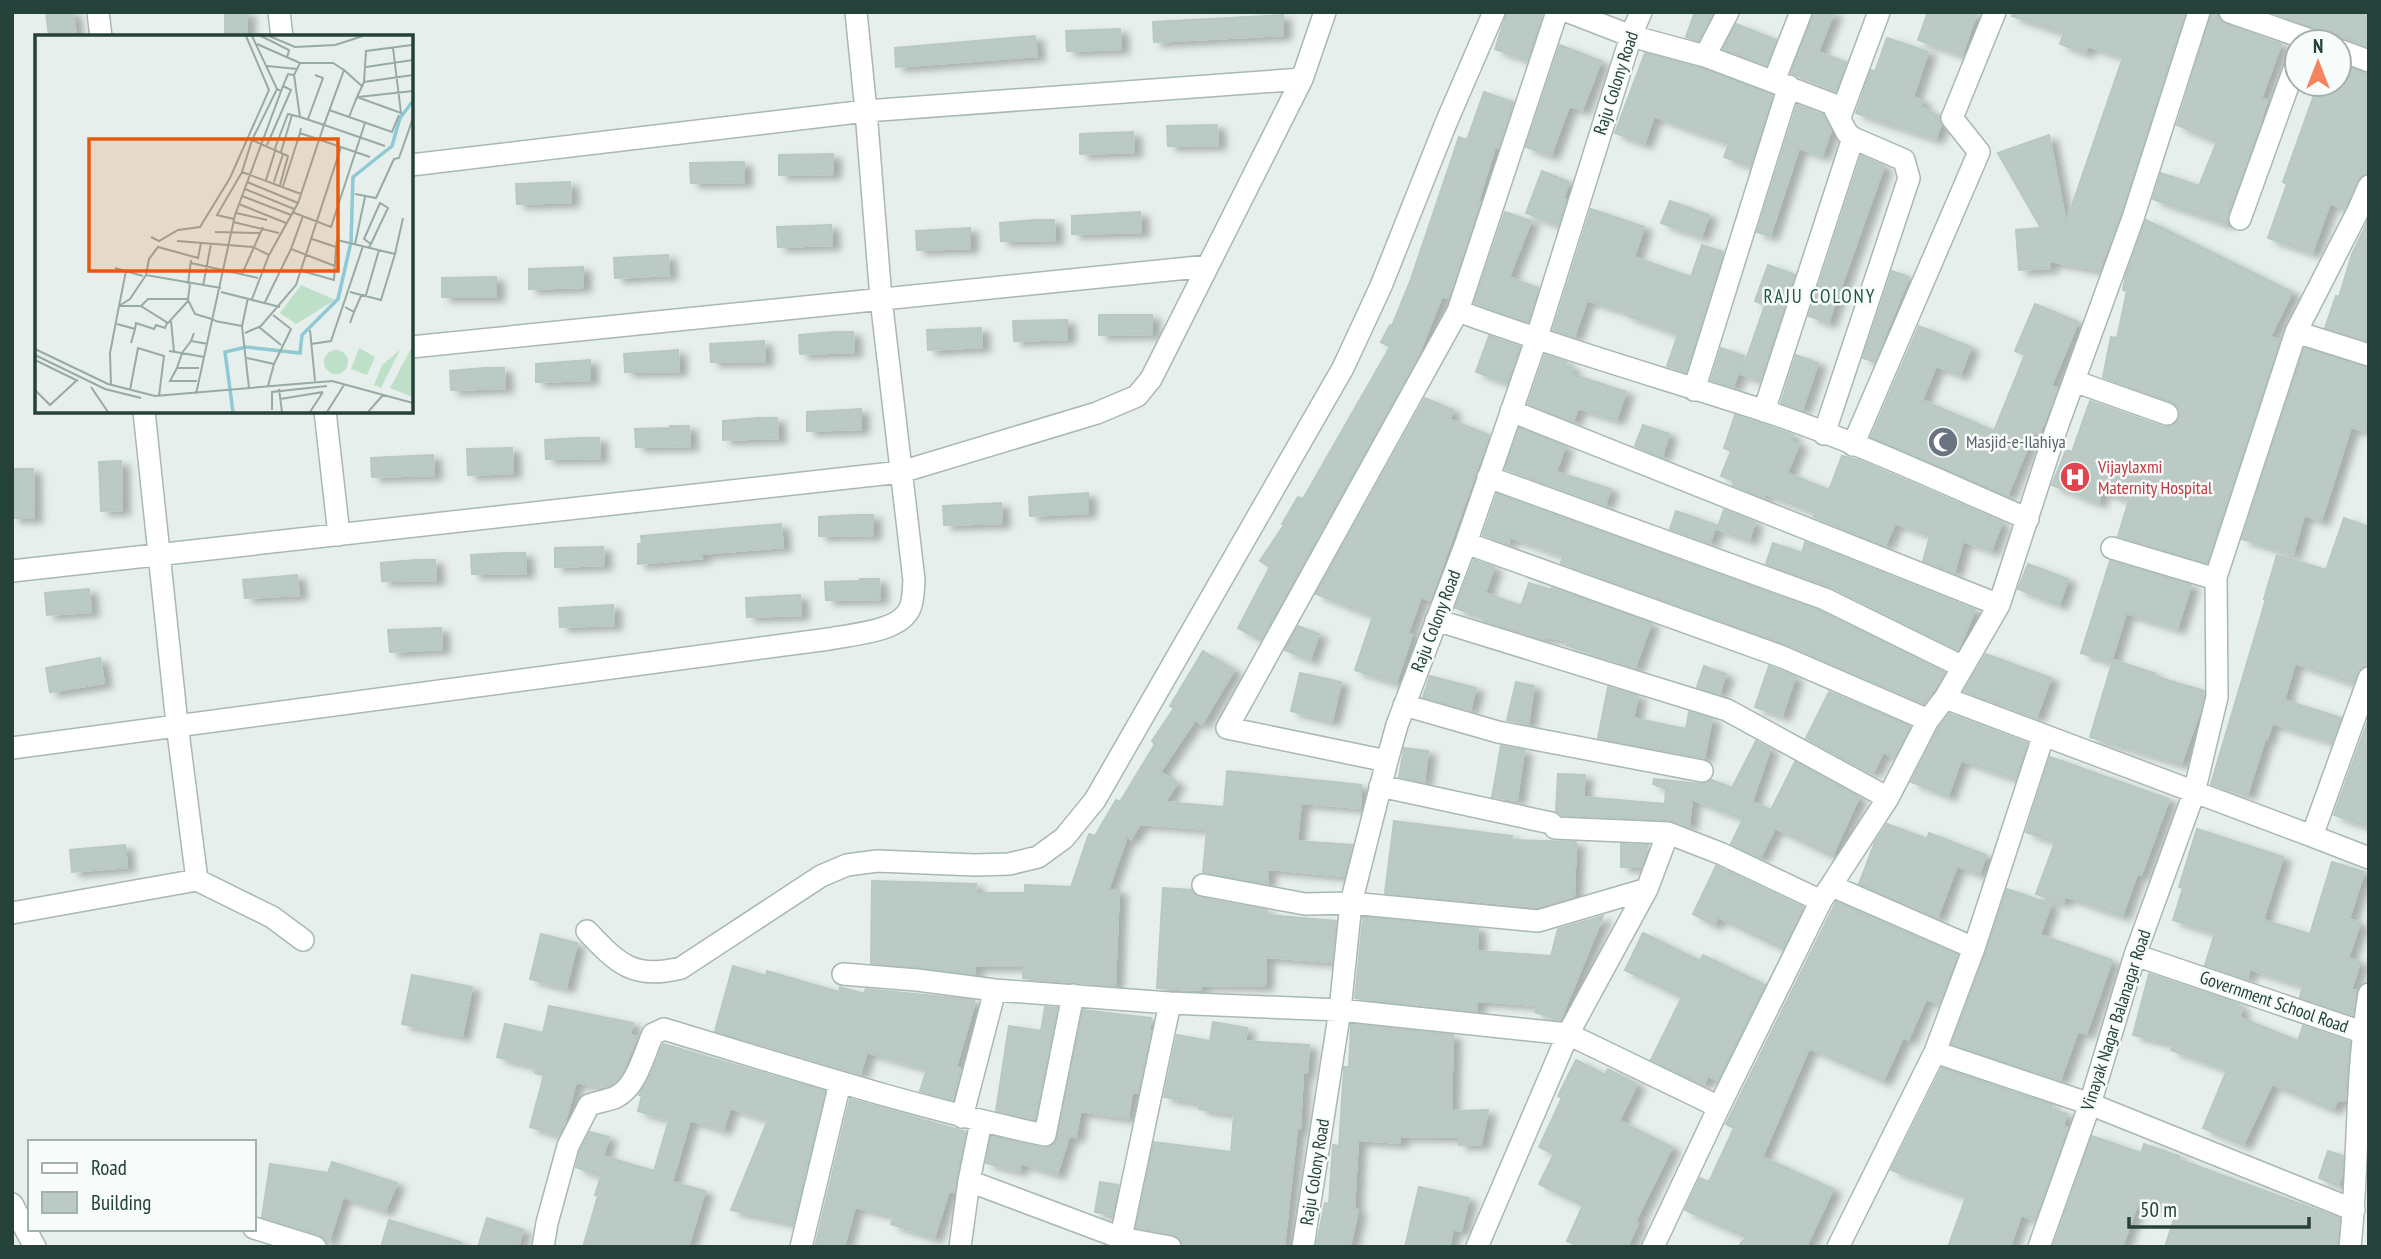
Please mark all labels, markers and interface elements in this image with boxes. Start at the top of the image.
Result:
street label: Raju Colony Road [1588,28,1643,138]
north arrow [2283,28,2353,98]
text: N [2313,34,2323,58]
inset map [35,35,413,413]
district label: RAJU COLONY [1764,284,1877,308]
mosque icon: Masjid-e-Ilahiya [1926,425,1960,459]
place label: Masjid-e-Ilahiya [1966,430,2066,453]
place label: Vijaylaxmi Maternity Hospital [2097,455,2213,499]
hospital icon: Vijaylaxmi Maternity Hospital [2058,460,2092,494]
street label: Raju Colony Road [1406,567,1466,675]
street label: Vinayak Nagar Balanagar Road [2075,926,2156,1114]
street label: Government School Road [2197,965,2352,1038]
street label: Raju Colony Road [1295,1117,1334,1227]
legend [28,1140,256,1231]
text: Road [91,1154,127,1181]
scale bar [2129,1186,2309,1230]
text: Building [91,1189,151,1216]
text: 50 m [2140,1196,2177,1223]

